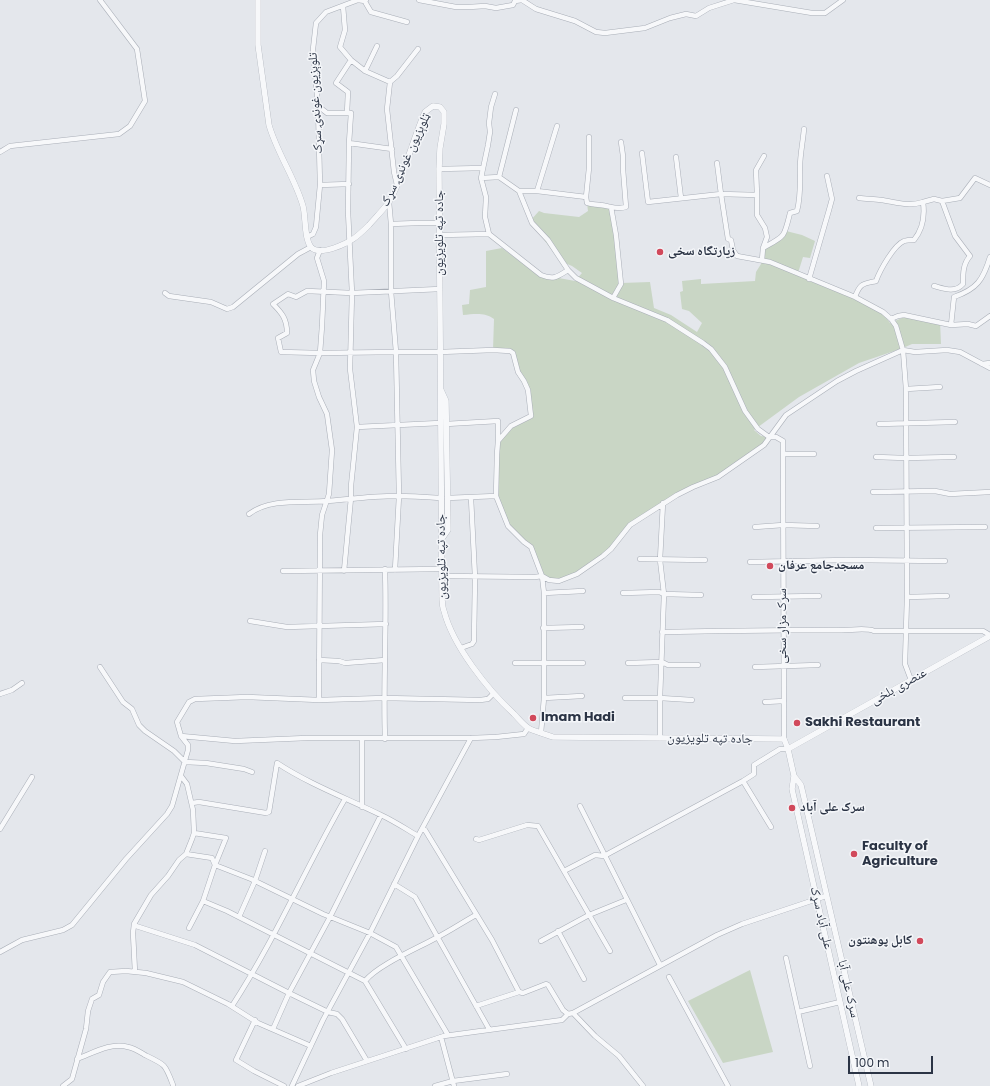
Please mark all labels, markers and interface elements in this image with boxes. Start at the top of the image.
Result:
street label: تلوېزيون غونډۍ سړک [306,52,326,154]
street label: ټلوېزيون غونډۍ سړک [378,111,434,209]
street label: جاده تپه تلویزیون [432,190,448,276]
place label: زیارتگاه سخی [668,244,735,260]
marker: زیارتگاه سخی [655,247,665,257]
street label: جاده تپه تلویزیون [433,514,451,600]
place label: مسجدجامع عرفان [778,558,864,574]
marker: مسجدجامع عرفان [765,561,775,571]
street label: سرک مزار سخی [775,588,791,664]
street label: عنصری بلخی [868,665,930,709]
place label: Imam Hadi [541,710,615,726]
marker: Imam Hadi [528,713,538,723]
place label: Sakhi Restaurant [805,715,920,731]
marker: Sakhi Restaurant [792,718,802,728]
street label: جاده تپه تلویزیون [667,730,753,748]
place label: سرک علی آباد [800,800,865,816]
marker: سرک علی آباد [787,803,797,813]
place label: Faculty of Agriculture [862,839,938,870]
marker: Faculty of Agriculture [849,849,859,859]
street label: علی آباد سړک [806,885,836,951]
place label: کابل پوهنتون [848,933,912,949]
marker: کابل پوهنتون [915,936,925,946]
street label: سرک علی آبا [834,959,862,1019]
scale bar [850,1048,935,1074]
text: 100 m [855,1054,889,1071]

